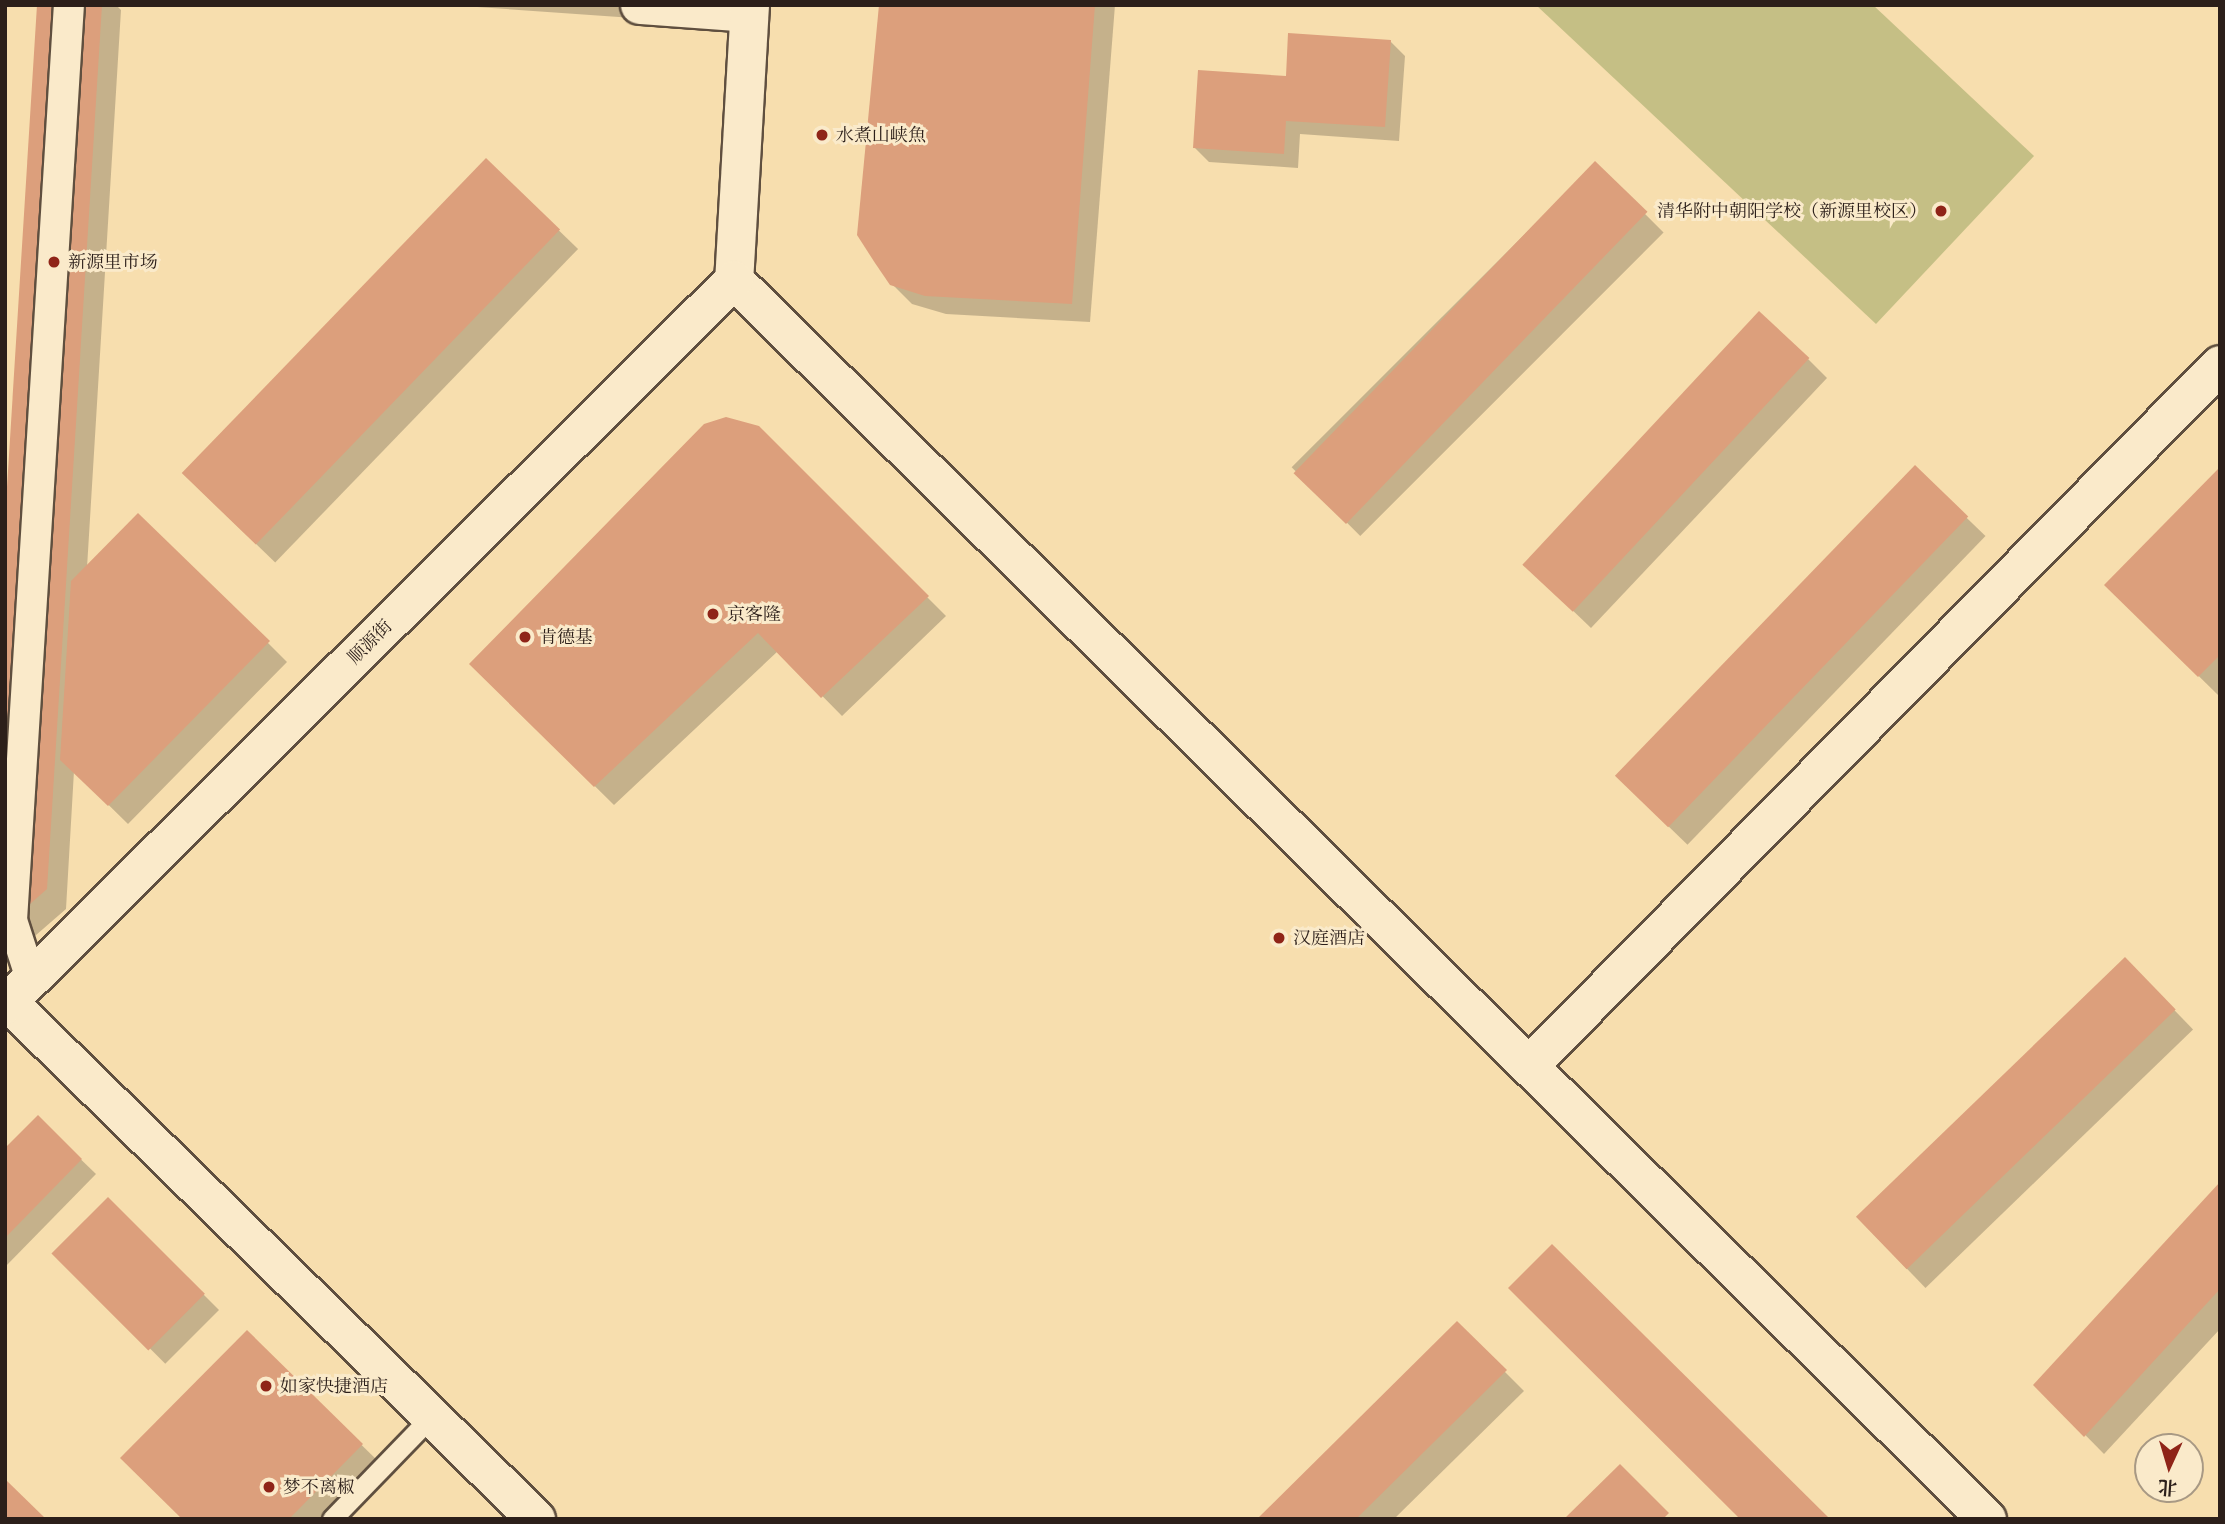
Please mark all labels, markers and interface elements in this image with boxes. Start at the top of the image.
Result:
place label: 水煮山峡魚 [836,124,926,146]
marker: 水煮山峡魚 [814,127,830,143]
place label: 清华附中朝阳学校（新源里校区） [1657,200,1927,222]
marker: 清华附中朝阳学校（新源里校区） [1933,203,1949,219]
place label: 新源里市场 [68,251,158,273]
marker: 新源里市场 [46,254,62,270]
place label: 京客隆 [727,603,781,625]
marker: 京客隆 [705,606,721,622]
street label: 顺源街 [343,615,397,669]
place label: 肯德基 [539,626,593,648]
marker: 肯德基 [517,629,533,645]
place label: 汉庭酒店 [1293,927,1365,949]
marker: 汉庭酒店 [1271,930,1287,946]
place label: 如家快捷酒店 [280,1375,388,1397]
marker: 如家快捷酒店 [258,1378,274,1394]
north arrow [2134,1433,2204,1503]
text: 北 [2157,1475,2178,1500]
place label: 梦不离椒 [283,1476,355,1498]
marker: 梦不离椒 [261,1479,277,1495]

